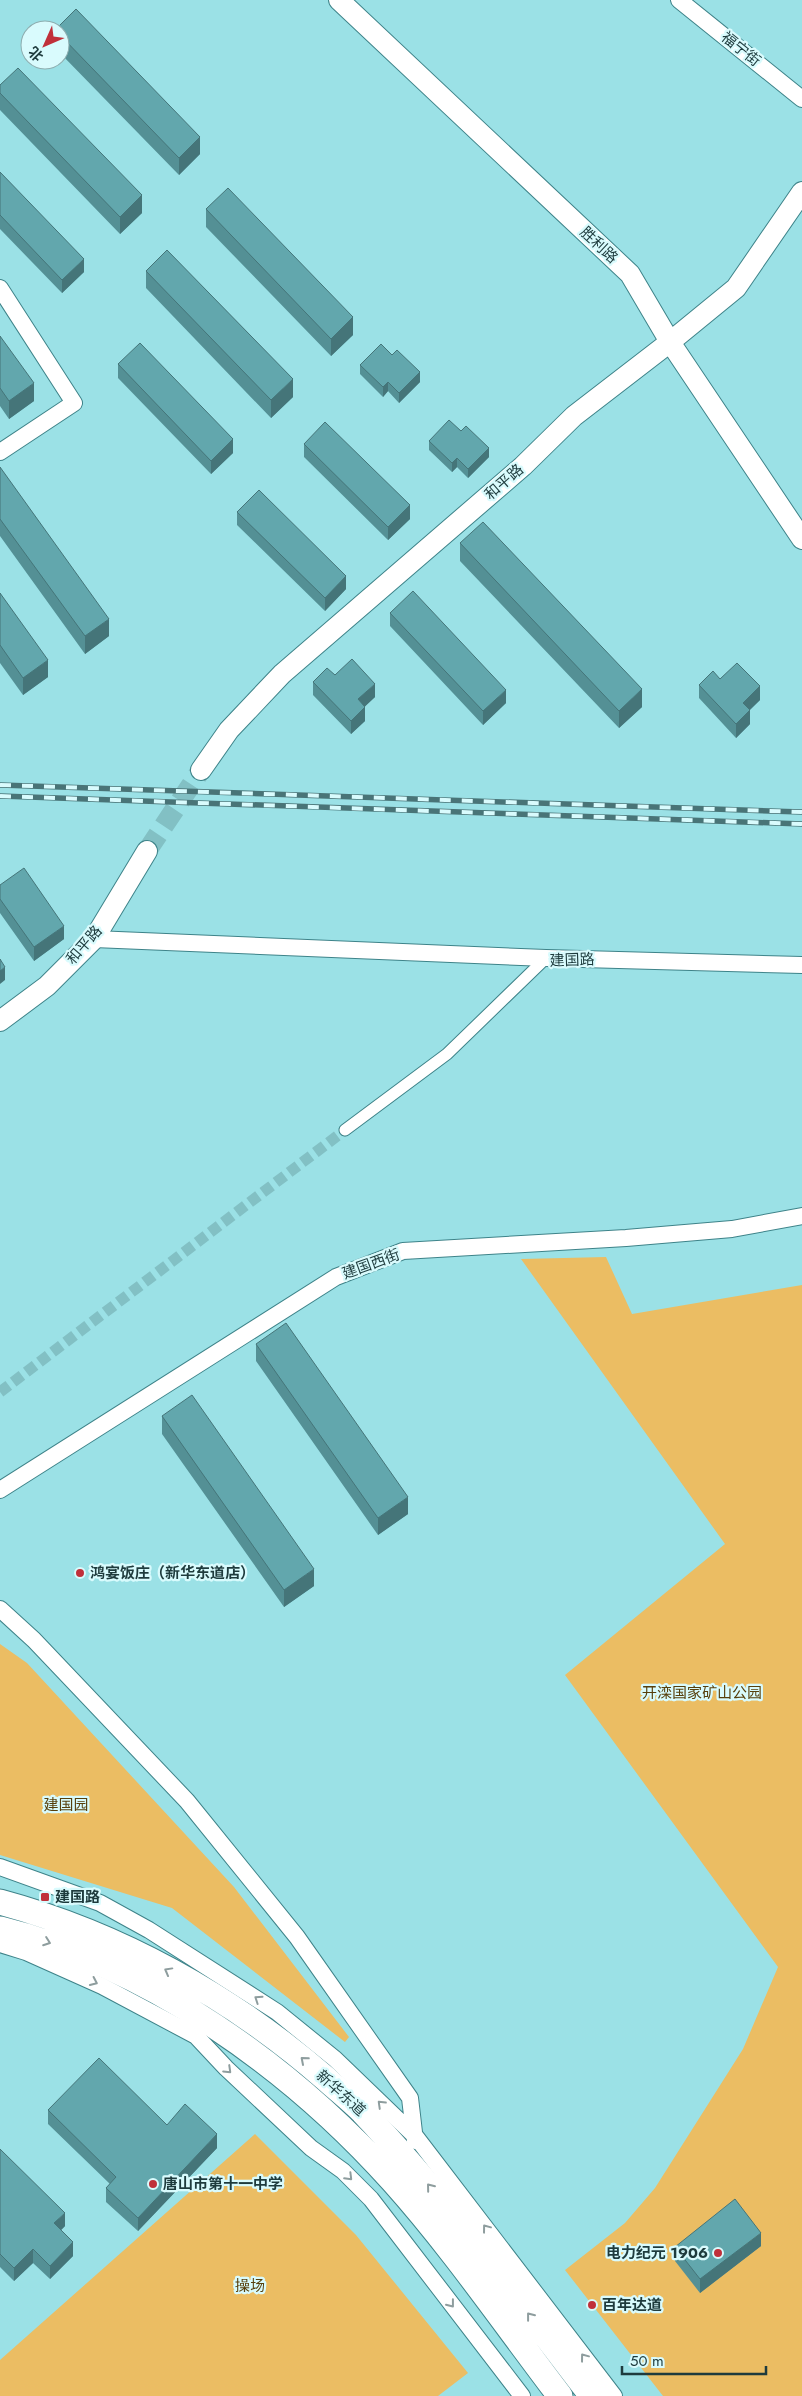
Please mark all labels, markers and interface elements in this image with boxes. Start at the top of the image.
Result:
north arrow [20,20,70,70]
street label: 福宁街 [717,26,765,72]
text: 北 [24,42,48,66]
street label: 胜利路 [575,222,623,268]
street label: 和平路 [480,459,528,505]
street label: 和平路 [61,921,107,969]
street label: 建国路 [549,948,595,972]
street label: 建国西街 [339,1243,403,1285]
place label: 鸿宴饭庄（新华东道店） [90,1562,255,1584]
marker: 鸿宴饭庄（新华东道店） [74,1567,86,1579]
park label: 开滦国家矿山公园 [642,1682,762,1704]
park label: 建国园 [43,1794,89,1816]
place label: 建国路 [55,1886,100,1908]
marker: 建国路 [39,1891,51,1903]
one-way arrow [42,1936,51,1946]
one-way arrow [164,1967,173,1977]
one-way arrow [89,1975,98,1986]
one-way arrow [254,1996,263,2005]
one-way arrow [300,2057,309,2066]
one-way arrow [222,2064,231,2073]
street label: 新华东道 [311,2065,371,2121]
one-way arrow [378,2101,387,2110]
one-way arrow [344,2172,353,2181]
place label: 唐山市第十一中学 [163,2173,283,2195]
marker: 唐山市第十一中学 [147,2178,159,2190]
one-way arrow [427,2184,436,2193]
one-way arrow [483,2224,492,2234]
place label: 电力纪元 1906 [606,2242,708,2264]
marker: 电力纪元 1906 [712,2247,724,2259]
park label: 操场 [235,2275,265,2297]
place label: 百年达道 [602,2294,662,2316]
one-way arrow [446,2298,454,2307]
marker: 百年达道 [586,2299,598,2311]
one-way arrow [527,2312,536,2322]
scale bar [622,2344,766,2376]
text: 50 m [630,2350,664,2372]
one-way arrow [581,2353,590,2363]

